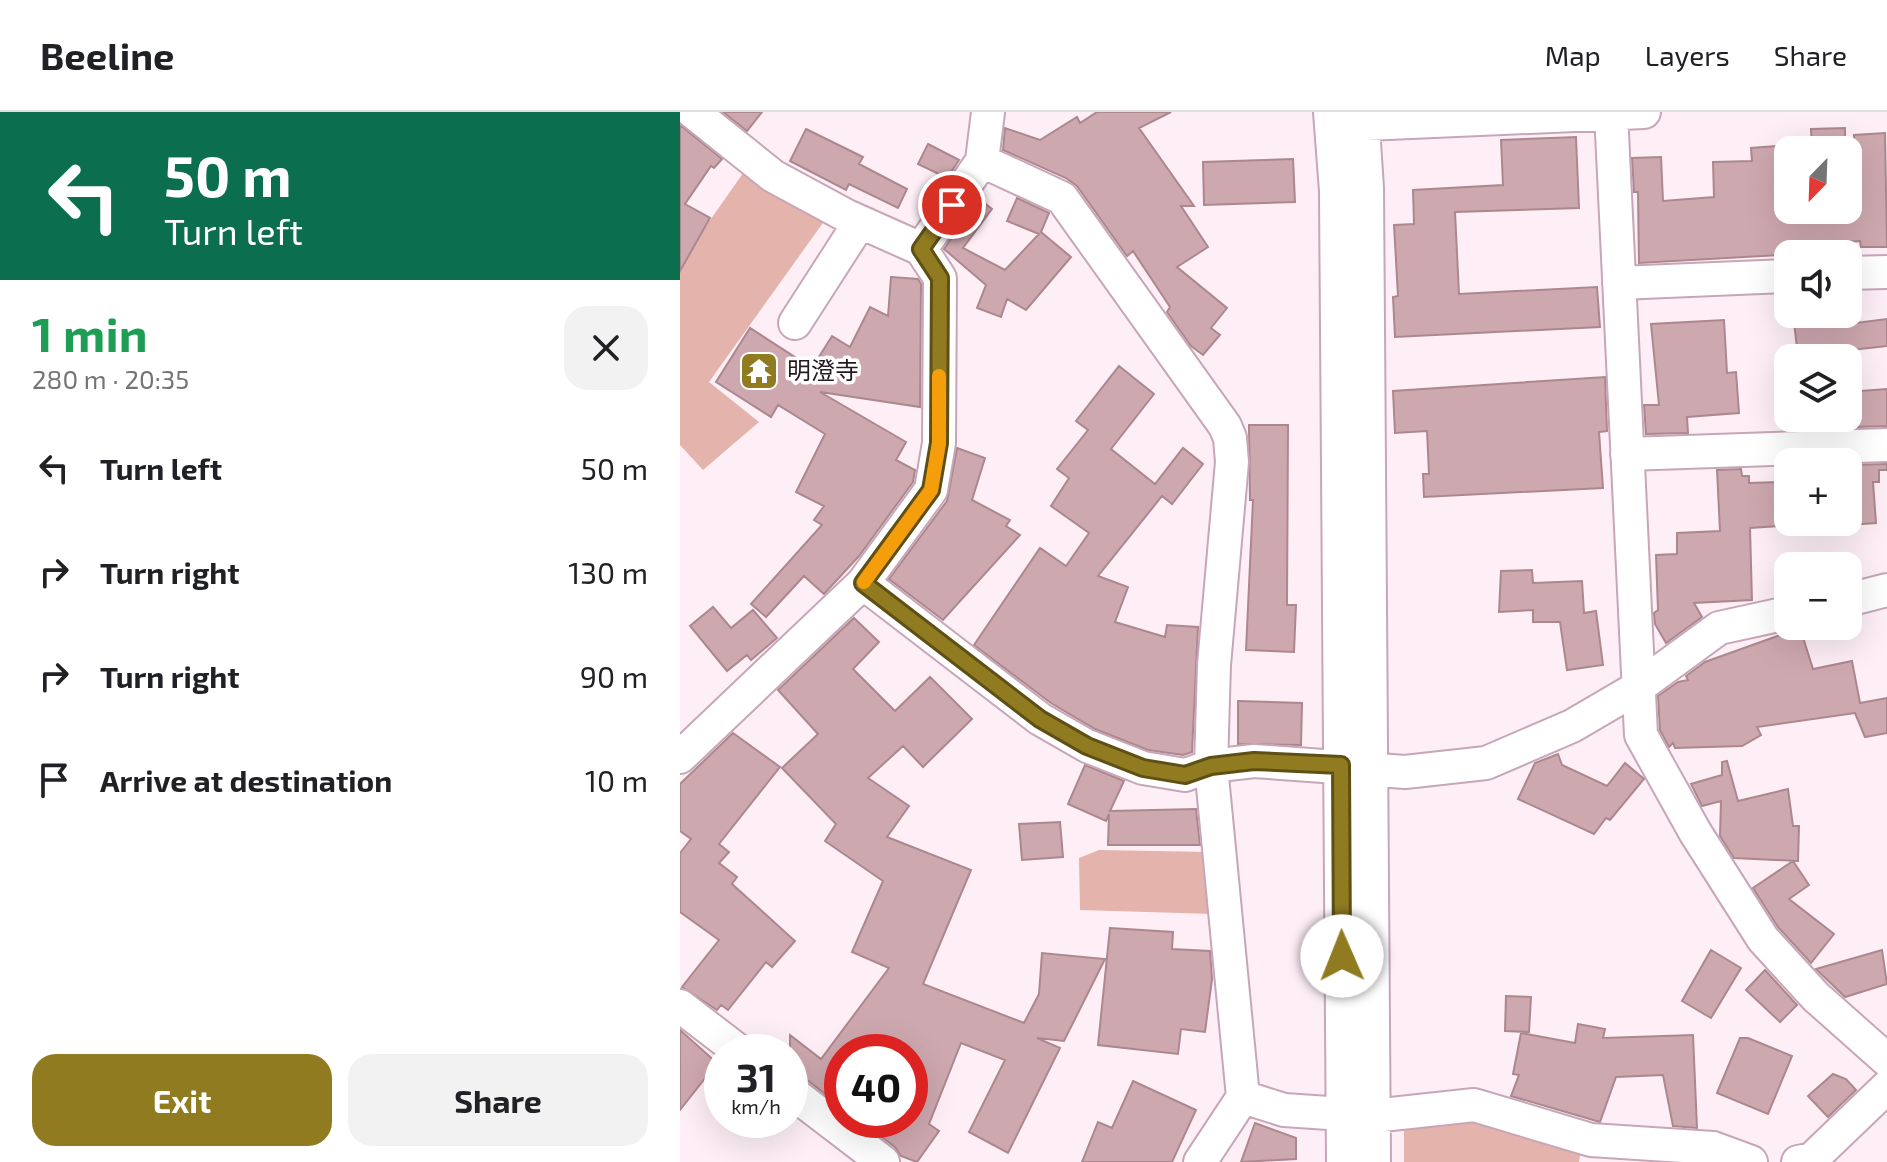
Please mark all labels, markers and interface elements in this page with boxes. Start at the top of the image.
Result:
text: Beeline [40,32,174,78]
text: Map [1545,38,1601,72]
text: Layers [1645,38,1730,72]
text: Share [1774,38,1847,72]
north arrow [1774,136,1862,224]
map controls [1774,136,1862,640]
text: 50 m [164,141,292,208]
icon: left [32,144,136,248]
pin [918,171,986,239]
icon: arrive [930,183,974,227]
text: Turn left [164,209,303,252]
button: sound [1774,240,1862,328]
text: 1 min [32,304,148,362]
button: close [564,306,648,390]
button: layers [1774,344,1862,432]
temple icon: 明澄寺 [738,350,780,392]
place label: 明澄寺 [787,355,859,384]
text: 280 m · 20:35 [32,363,189,394]
icon: left [32,446,76,490]
button: + [1774,448,1862,536]
text: Turn left [100,450,222,486]
text: 50 m [581,450,648,486]
icon: right [32,550,76,594]
button: − [1774,552,1862,640]
text: Turn right [100,554,240,590]
text: 130 m [568,554,648,590]
icon: right [32,654,76,698]
text: Turn right [100,658,240,694]
text: 90 m [580,658,648,694]
icon: arrive [32,758,76,802]
text: Arrive at destination [100,762,392,798]
text: 10 m [585,762,648,798]
position arrow [1300,914,1384,998]
speed limit sign: 40 [824,1034,928,1138]
text: 31 [736,1052,776,1100]
button: Exit [32,1054,332,1146]
button: Share [348,1054,648,1146]
text: km/h [731,1094,781,1118]

